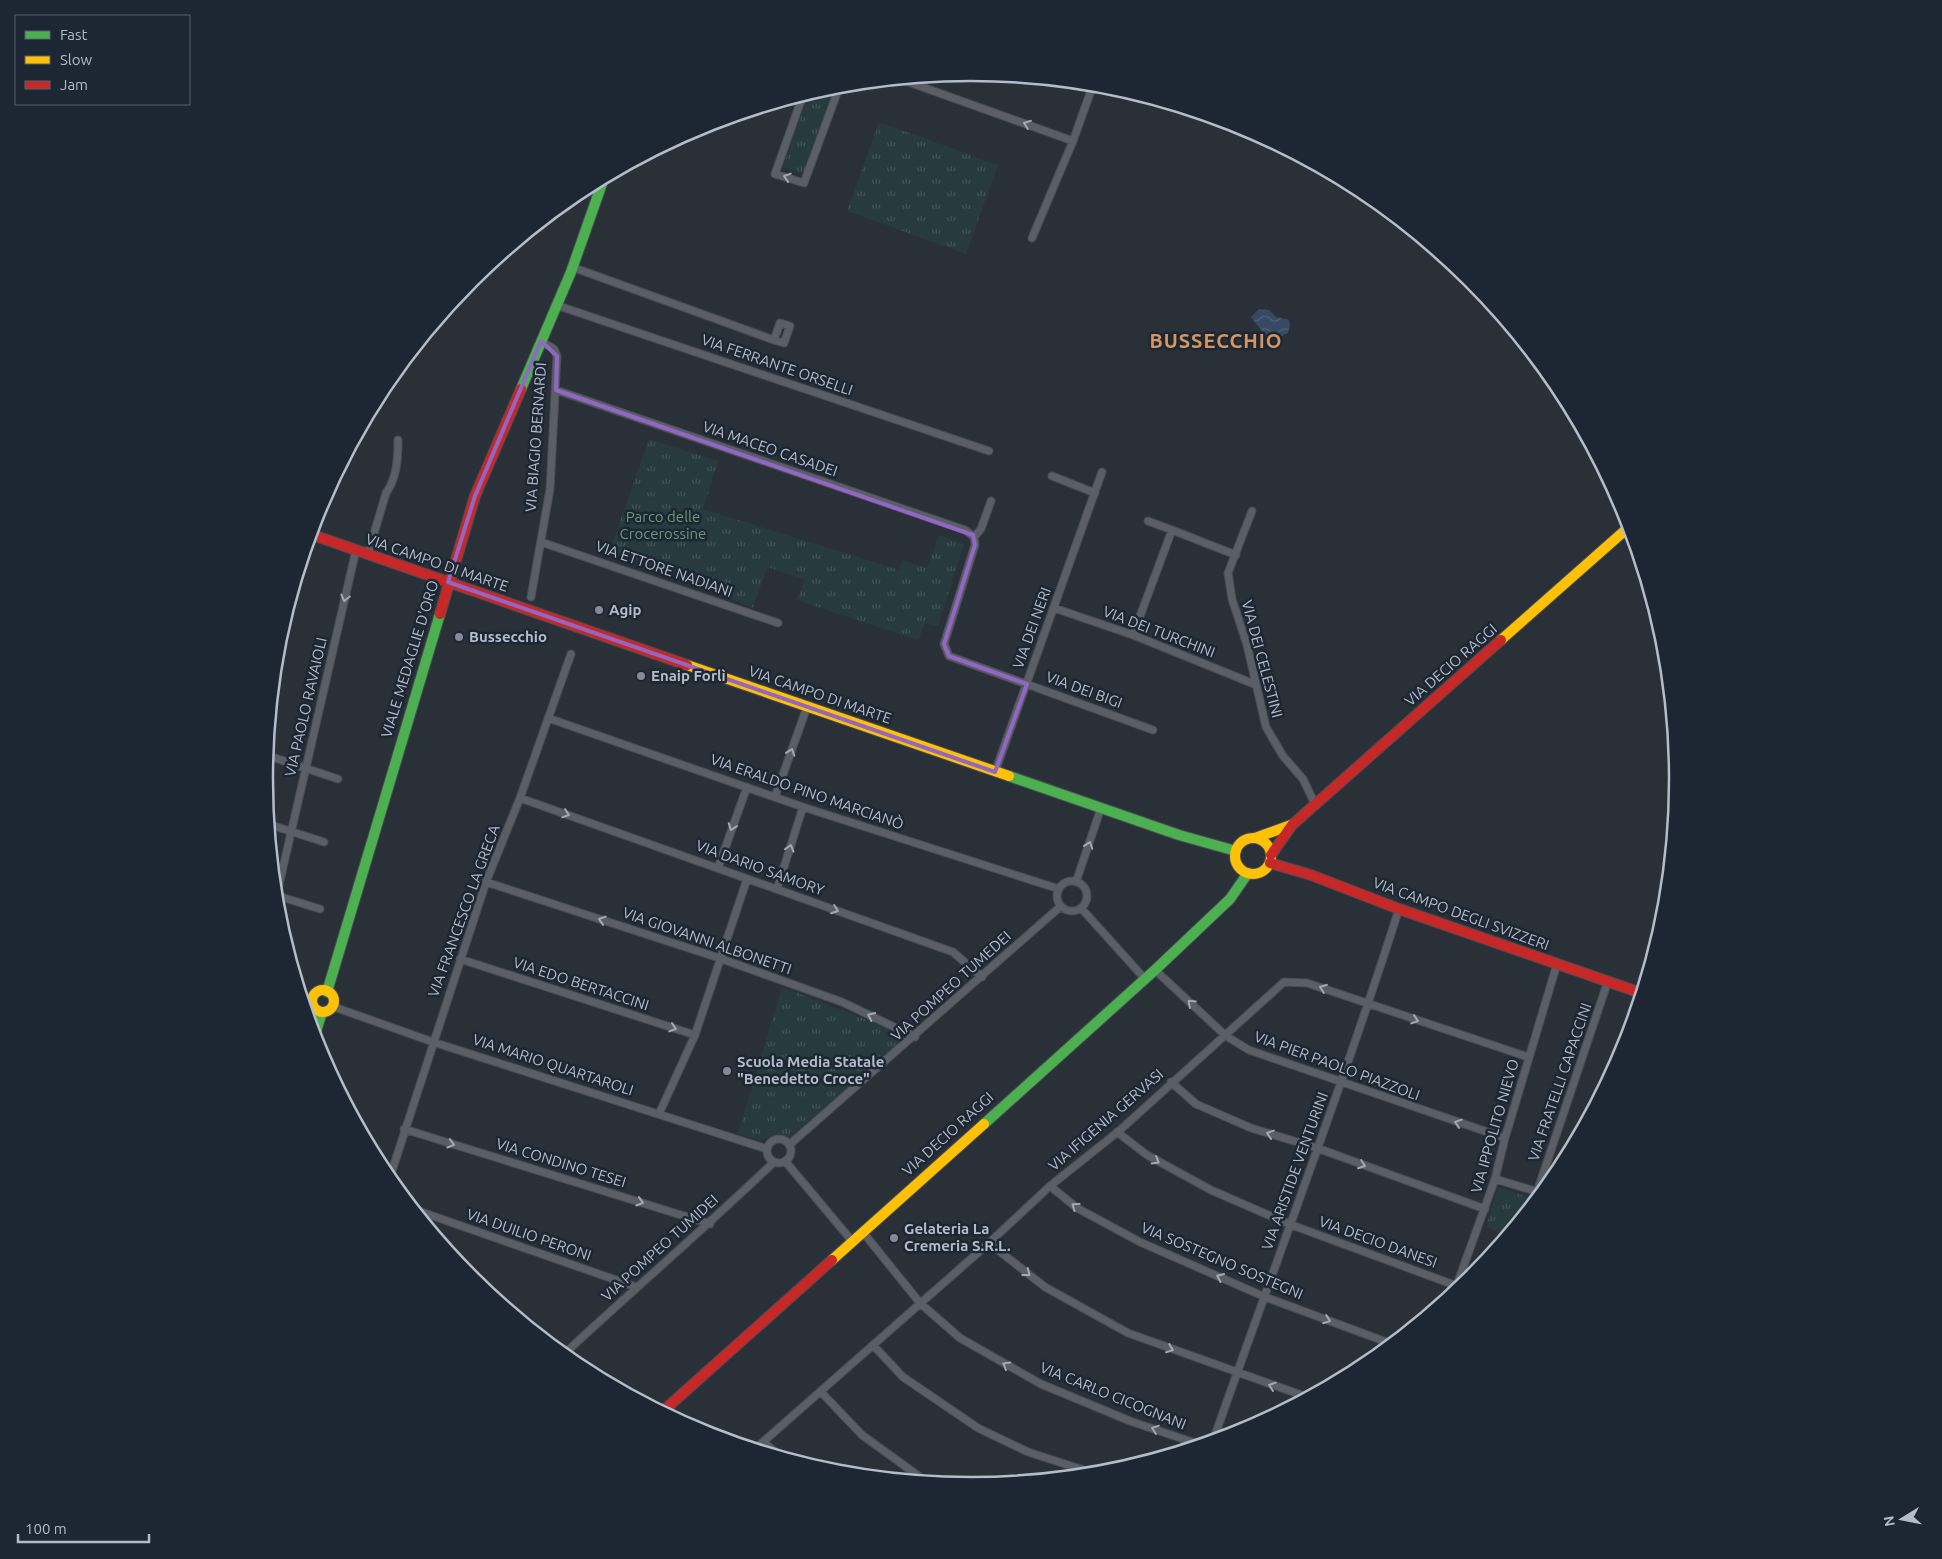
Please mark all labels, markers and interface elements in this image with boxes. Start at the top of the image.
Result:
legend [15,15,190,105]
text: Fast [60,26,88,43]
text: Slow [60,51,93,68]
text: Jam [60,76,88,93]
one-way arrow [1023,120,1031,130]
one-way arrow [783,173,791,183]
district label: BUSSECCHIO [1149,329,1283,352]
street label: VIA FERRANTE ORSELLI [699,331,855,398]
street label: VIA BIAGIO BERNARDI [522,362,549,512]
street label: VIA MACEO CASADEI [700,417,840,480]
park label: Parco delle Crocerossine [620,508,706,542]
street label: VIA CAMPO DI MARTE [364,530,511,595]
street label: VIA ETTORE NADIANI [593,537,735,600]
street label: VIALE MEDAGLIE D'ORO [377,578,442,740]
street label: VIA DEI NERI [1009,585,1054,671]
one-way arrow [340,593,351,602]
street label: VIA DEI CELESTINI [1239,598,1286,720]
place label: Agip [609,601,641,618]
street label: VIA DEI TURCHINI [1101,602,1218,661]
marker: Agip [593,604,605,616]
street label: VIA DECIO RAGGI [1401,620,1500,709]
place label: Bussecchio [469,628,547,645]
marker: Bussecchio [453,631,465,643]
street label: VIA PAOLO RAVAIOLI [281,636,330,778]
street label: VIA CAMPO DI MARTE [747,662,894,727]
place label: Enaip Forlì [651,667,726,684]
street label: VIA DEI BIGI [1044,668,1125,711]
marker: Enaip Forlì [635,670,647,682]
one-way arrow [785,748,795,756]
street label: VIA ERALDO PINO MARCIANÒ [708,750,906,833]
one-way arrow [561,808,570,818]
street label: VIA FRANCESCO LA GRECA [424,822,503,999]
one-way arrow [728,823,738,831]
street label: VIA DARIO SAMORY [694,836,827,899]
one-way arrow [1083,842,1093,850]
one-way arrow [784,844,794,853]
street label: VIA CAMPO DEGLI SVIZZERI [1371,874,1552,953]
street label: VIA GIOVANNI ALBONETTI [620,904,794,977]
one-way arrow [830,904,838,914]
one-way arrow [599,916,607,926]
street label: VIA POMPEO TUMEDEI [887,927,1014,1044]
street label: VIA EDO BERTACCINI [511,954,651,1013]
one-way arrow [1319,984,1327,994]
one-way arrow [1187,1000,1196,1009]
street label: VIA FRATELLI CAPACCINI [1524,1000,1595,1163]
one-way arrow [867,1012,876,1022]
one-way arrow [1410,1014,1419,1024]
one-way arrow [668,1022,677,1032]
street label: VIA PIER PAOLO PIAZZOLI [1252,1028,1422,1103]
street label: VIA MARIO QUARTAROLI [471,1030,636,1099]
place label: Scuola Media Statale "Benedetto Croce" [737,1053,884,1087]
street label: VIA IPPOLITO NIEVO [1467,1057,1522,1195]
marker: Scuola Media Statale "Benedetto Croce" [721,1065,733,1077]
street label: VIA IFIGENIA GERVASI [1045,1065,1166,1174]
street label: VIA DECIO RAGGI [899,1088,997,1179]
street label: VIA ARISTIDE VENTURINI [1258,1089,1331,1252]
one-way arrow [1455,1119,1463,1129]
one-way arrow [1266,1129,1275,1139]
street label: VIA CONDINO TESEI [494,1135,628,1190]
one-way arrow [446,1138,455,1148]
one-way arrow [1151,1154,1160,1164]
one-way arrow [1358,1159,1366,1169]
street label: VIA POMPEO TUMIDEI [598,1191,721,1304]
one-way arrow [635,1196,643,1206]
one-way arrow [1071,1203,1081,1212]
street label: VIA DUILIO PERONI [465,1205,594,1264]
street label: VIA DECIO DANESI [1317,1212,1440,1271]
street label: VIA SOSTEGNO SOSTEGNI [1139,1219,1306,1302]
place label: Gelateria La Cremeria S.R.L. [904,1220,1011,1254]
marker: Gelateria La Cremeria S.R.L. [888,1232,900,1244]
one-way arrow [1021,1267,1030,1275]
one-way arrow [1216,1273,1225,1284]
one-way arrow [1322,1314,1331,1324]
one-way arrow [1165,1343,1174,1353]
street label: VIA CARLO CICOGNANI [1038,1358,1189,1433]
one-way arrow [1003,1361,1012,1371]
one-way arrow [1268,1381,1277,1391]
one-way arrow [1151,1425,1160,1435]
north arrow [1877,1494,1927,1544]
scale bar [18,1512,149,1544]
text: N [1880,1515,1898,1528]
text: 100 m [25,1520,67,1537]

